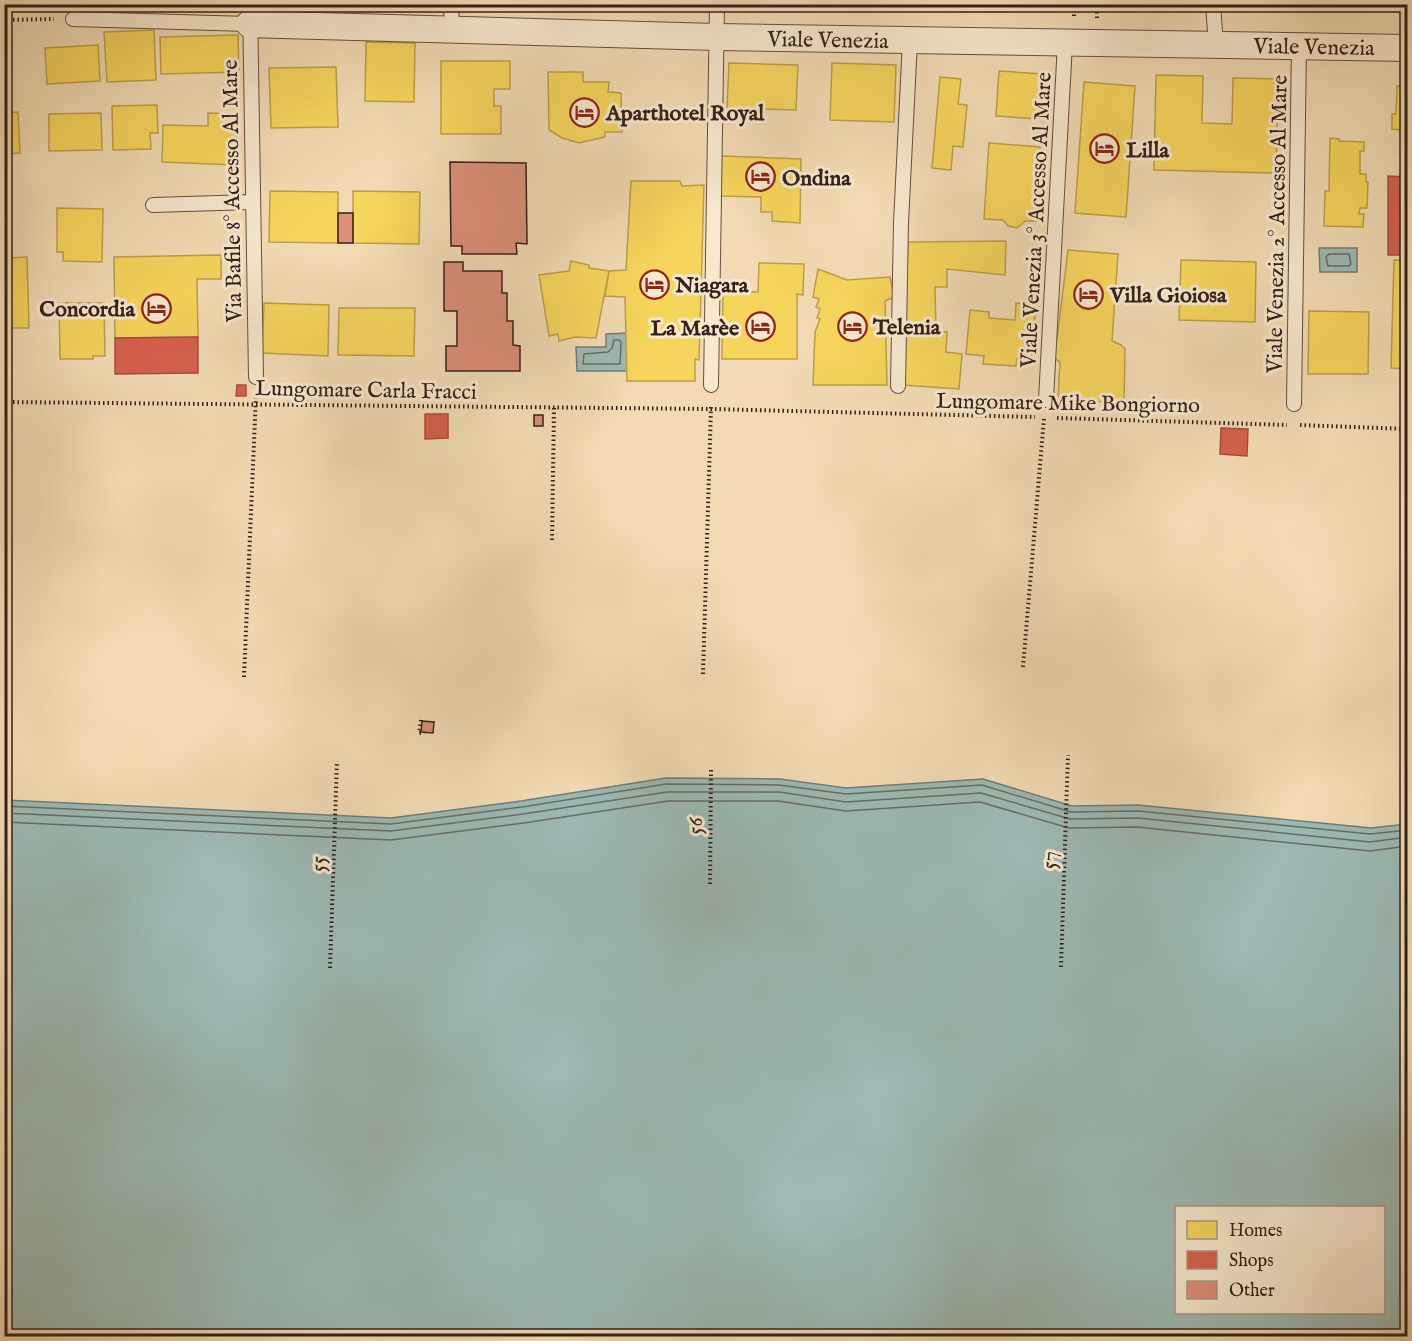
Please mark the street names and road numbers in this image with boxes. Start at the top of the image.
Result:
street label: Viale Venezia [766,26,889,56]
street label: Viale Venezia [1252,33,1375,63]
street label: Via Bafile 8° Accesso Al Mare [217,59,249,324]
street label: Viale Venezia 3° Accesso Al Mare [1015,71,1059,370]
street label: Viale Venezia 2° Accesso Al Mare [1261,75,1295,374]
street label: Lungomare Carla Fracci [255,375,477,407]
street label: Lungomare Mike Bongiorno [936,388,1200,420]
street label: 56 [682,816,710,835]
street label: 57 [1036,850,1064,870]
street label: 55 [305,856,333,873]

